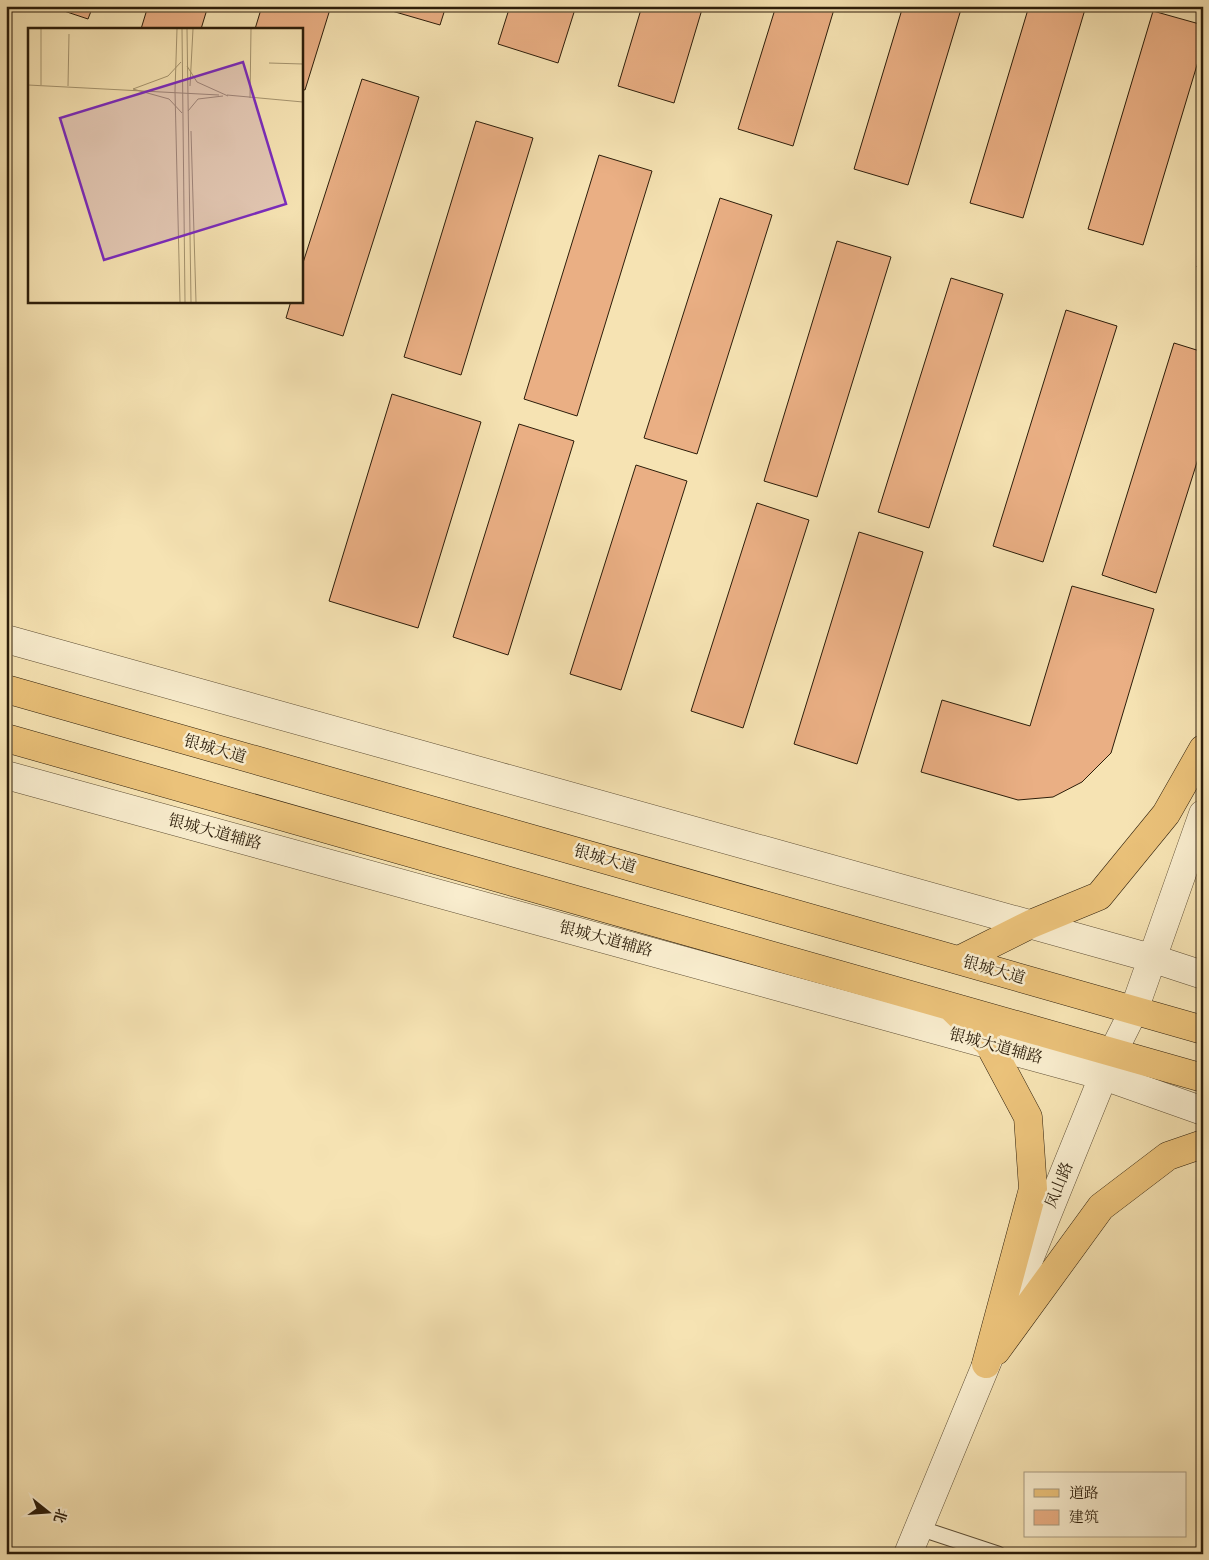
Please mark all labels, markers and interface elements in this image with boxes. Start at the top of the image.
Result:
inset map [28,28,302,302]
street label: 银城大道 [181,730,249,768]
street label: 银城大道辅路 [166,809,264,855]
street label: 银城大道 [571,840,639,878]
street label: 银城大道辅路 [557,916,655,962]
street label: 银城大道 [960,951,1028,989]
street label: 银城大道辅路 [947,1023,1045,1069]
street label: 凤山路 [1040,1159,1078,1211]
legend [1024,1472,1186,1538]
text: 道路 [1069,1483,1099,1503]
north arrow [22,1488,72,1538]
text: 北 [49,1506,71,1525]
text: 建筑 [1069,1507,1099,1527]

